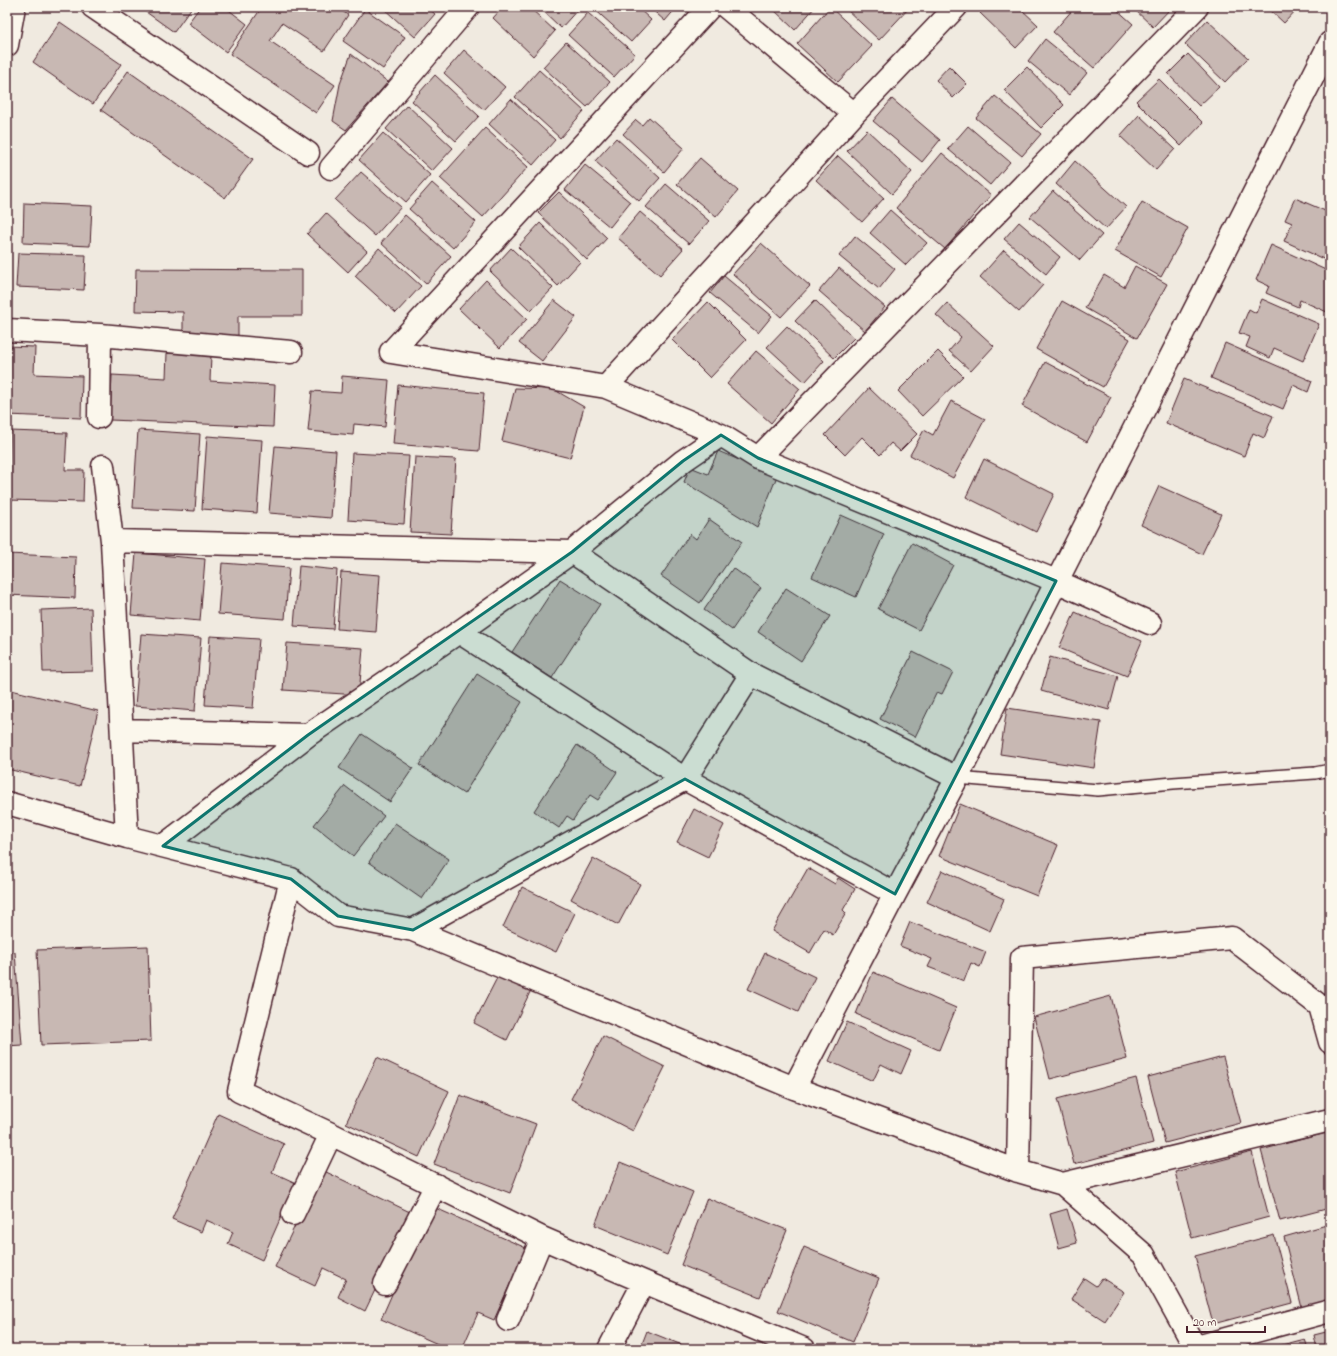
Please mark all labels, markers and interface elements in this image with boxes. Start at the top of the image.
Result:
scale bar [1187,1308,1265,1334]
text: 20 m [1193,1314,1216,1332]

